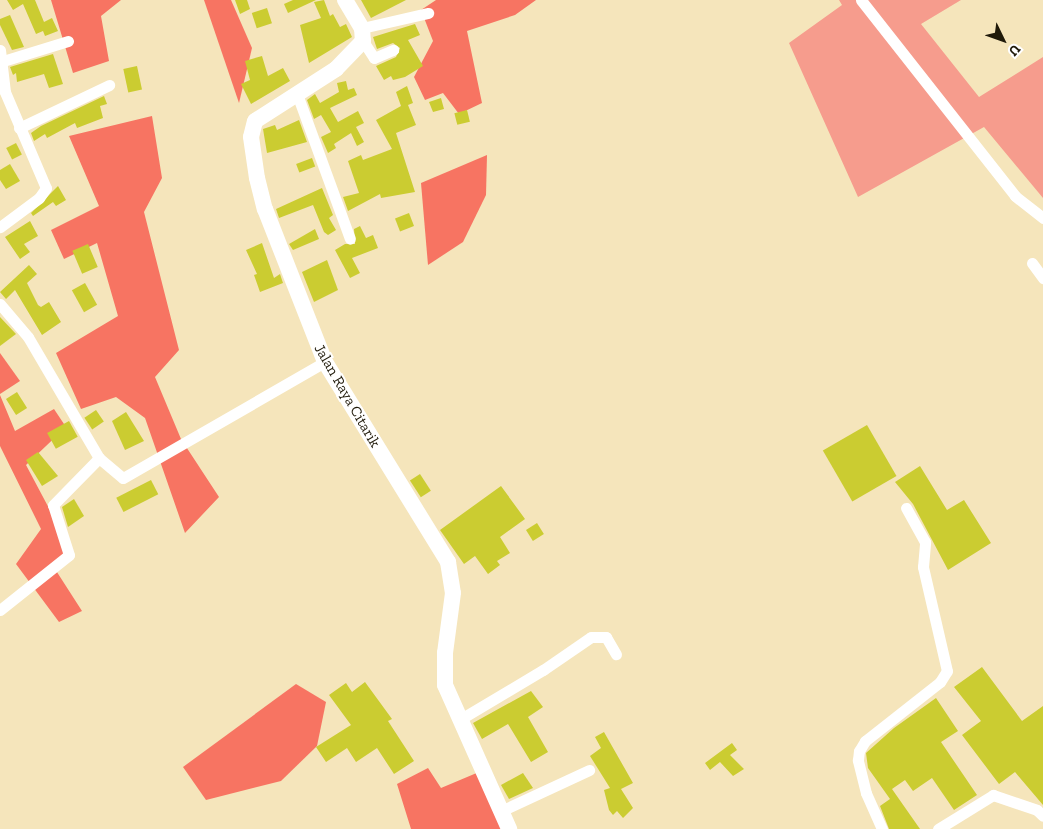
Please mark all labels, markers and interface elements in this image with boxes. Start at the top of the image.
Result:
north arrow [978,15,1028,65]
text: U [1005,41,1024,60]
street label: Jalan Raya Citarik [310,341,384,451]

